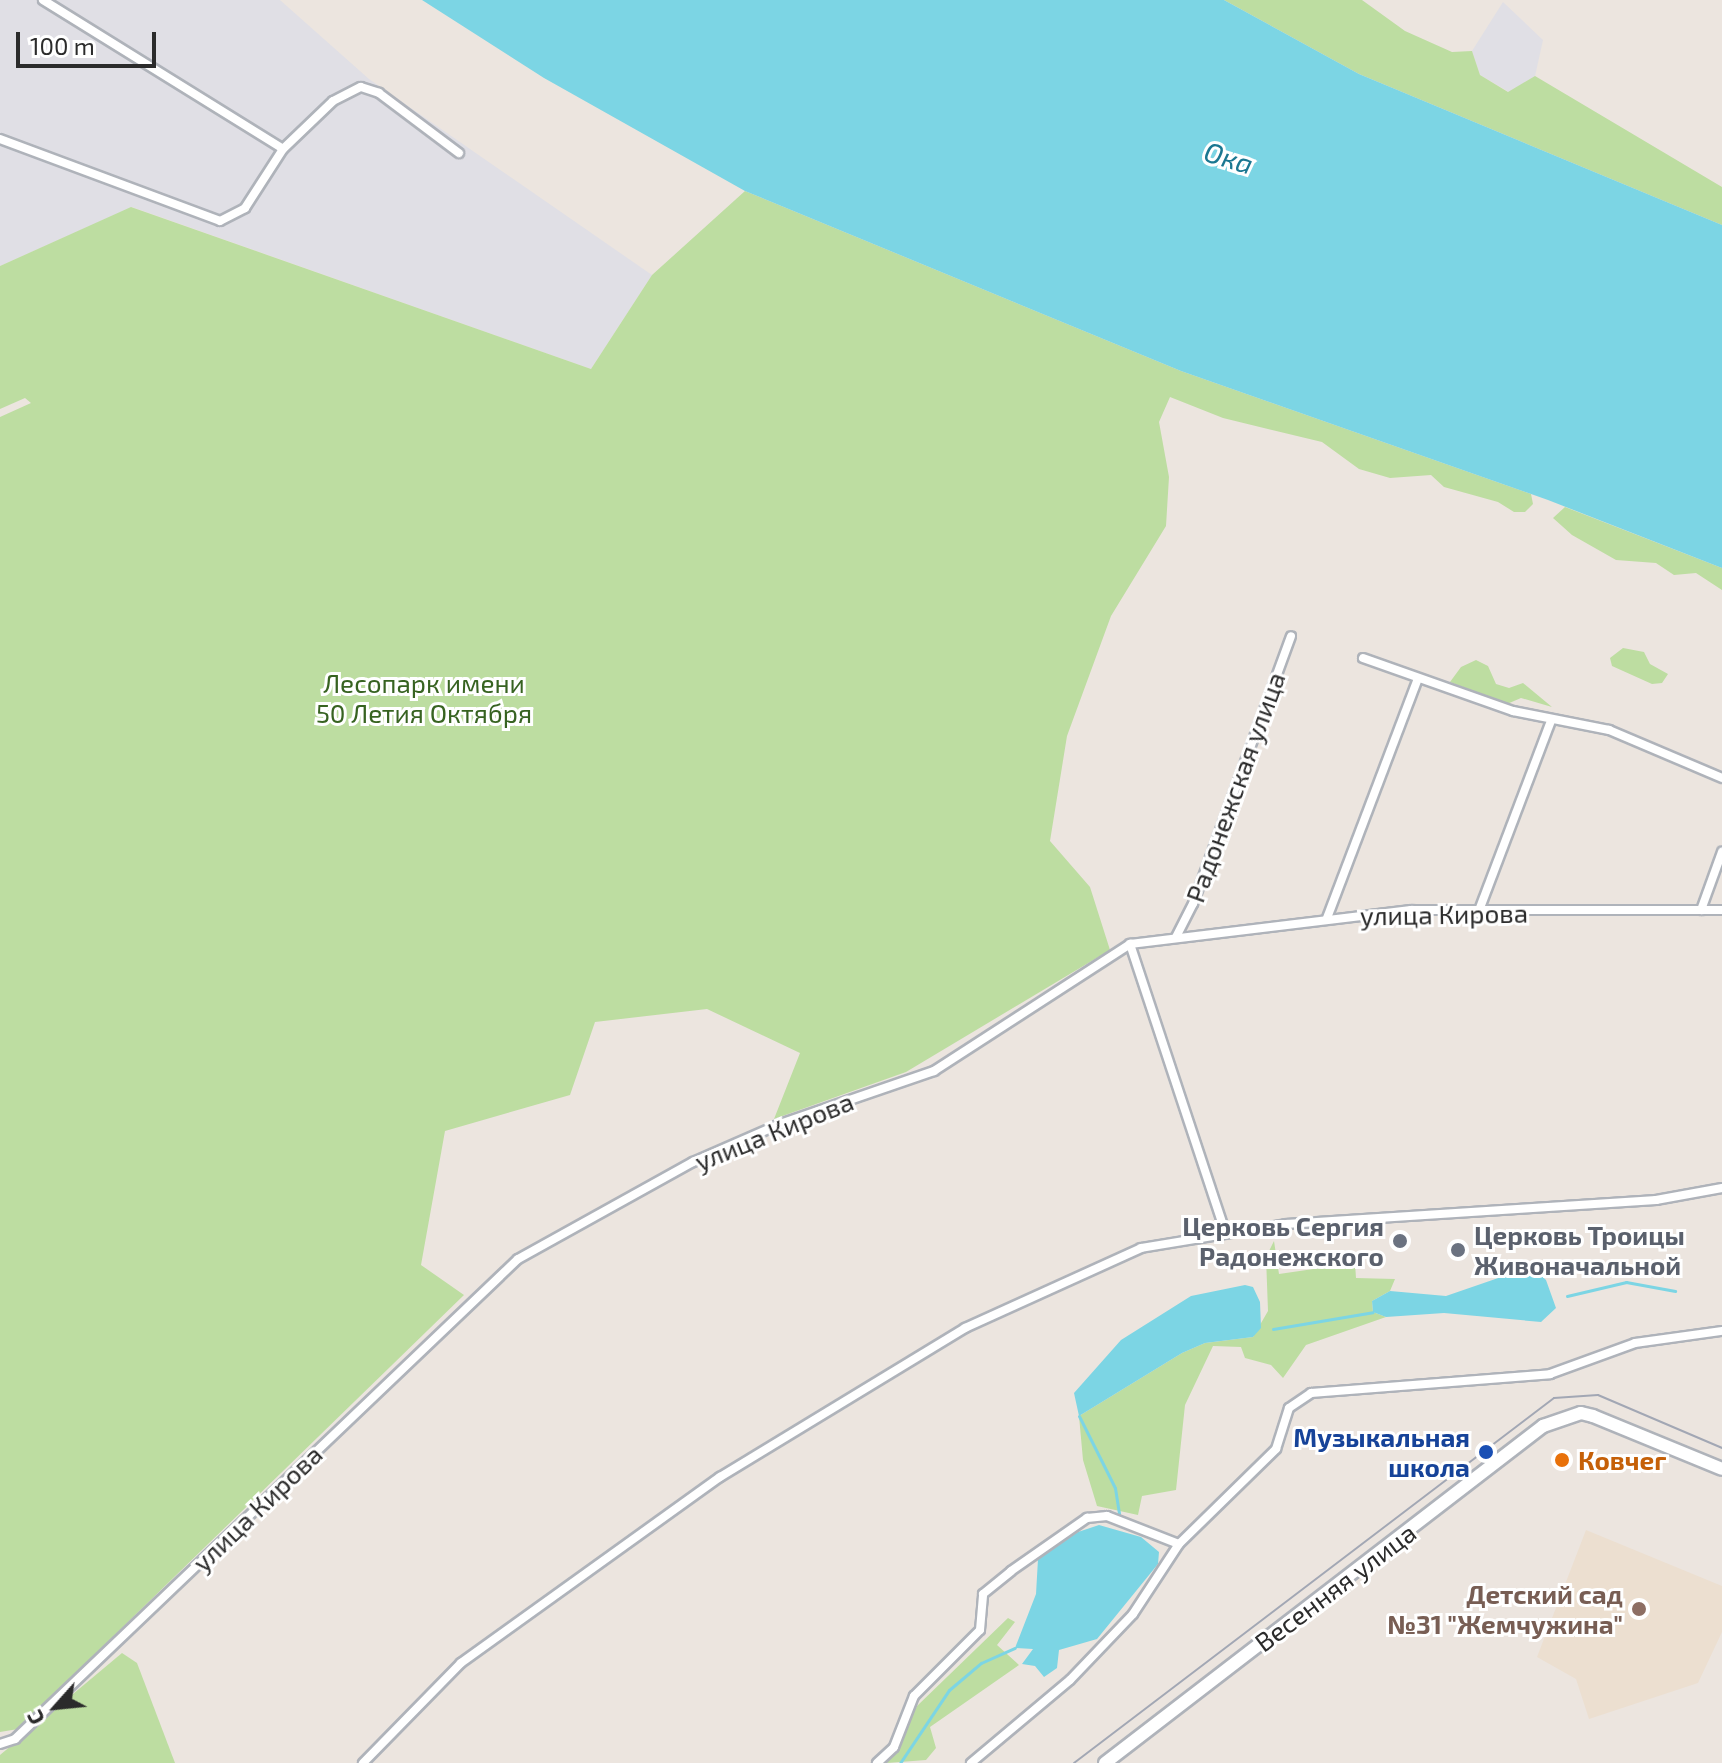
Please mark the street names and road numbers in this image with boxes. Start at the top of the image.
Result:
street label: Радонежская улица [1179,668,1291,906]
street label: улица Кирова [1360,897,1528,931]
street label: улица Кирова [690,1085,858,1177]
street label: улица Кирова [186,1438,328,1578]
street label: Весенняя улица [1248,1516,1422,1658]

